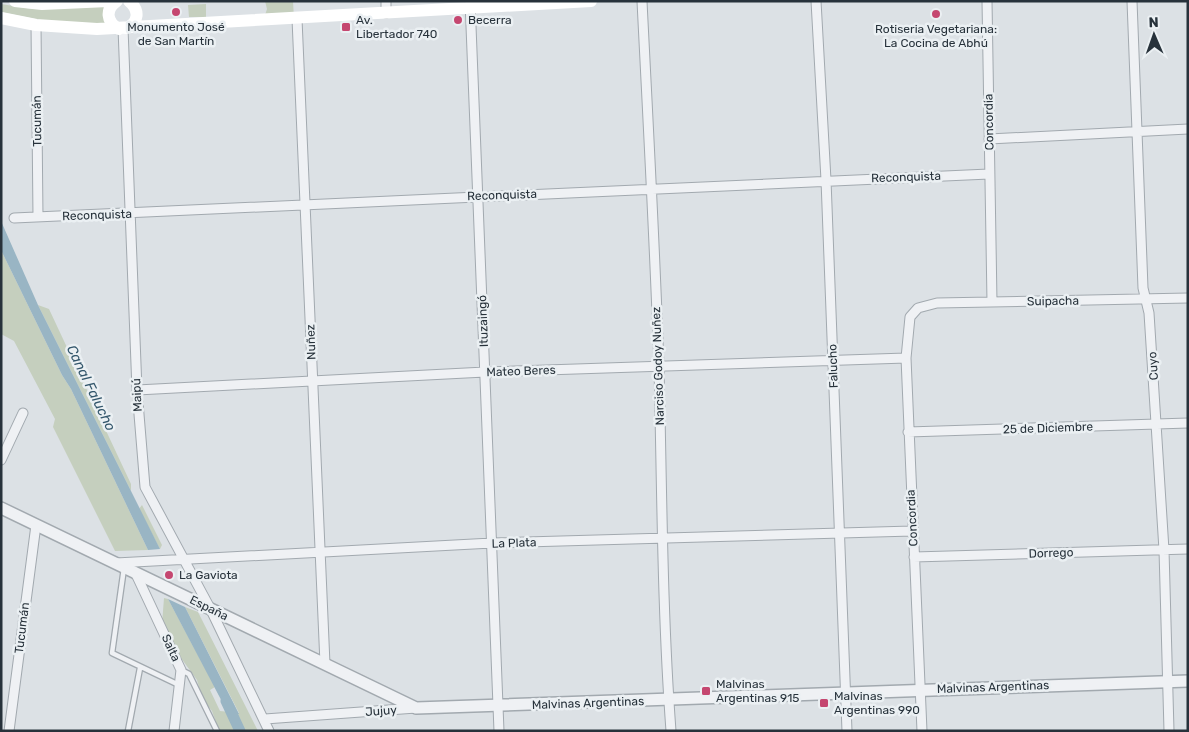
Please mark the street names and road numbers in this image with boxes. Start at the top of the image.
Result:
street label: Concordia [982,93,996,151]
street label: Tucumán [30,95,44,147]
street label: Reconquista [871,169,941,185]
street label: Reconquista [467,187,537,203]
street label: Reconquista [62,207,132,223]
street label: Suipacha [1027,294,1079,308]
street label: Ituzaingó [475,295,491,347]
street label: Narciso Godoy Nuñez [649,306,667,426]
street label: Nuñez [303,324,319,360]
street label: Falucho [825,344,841,388]
street label: Cuyo [1145,351,1161,381]
street label: Mateo Beres [486,363,556,379]
street label: Maipú [129,378,145,412]
street label: 25 de Diciembre [1003,419,1094,437]
street label: Concordia [904,489,920,547]
street label: La Plata [491,535,537,551]
street label: Dorrego [1028,545,1074,561]
street label: España [187,593,231,623]
street label: Tucumán [12,602,32,654]
street label: Salta [159,632,183,664]
street label: Malvinas Argentinas [937,678,1049,696]
street label: Malvinas Argentinas [532,694,644,712]
street label: Jujuy [365,703,398,719]

